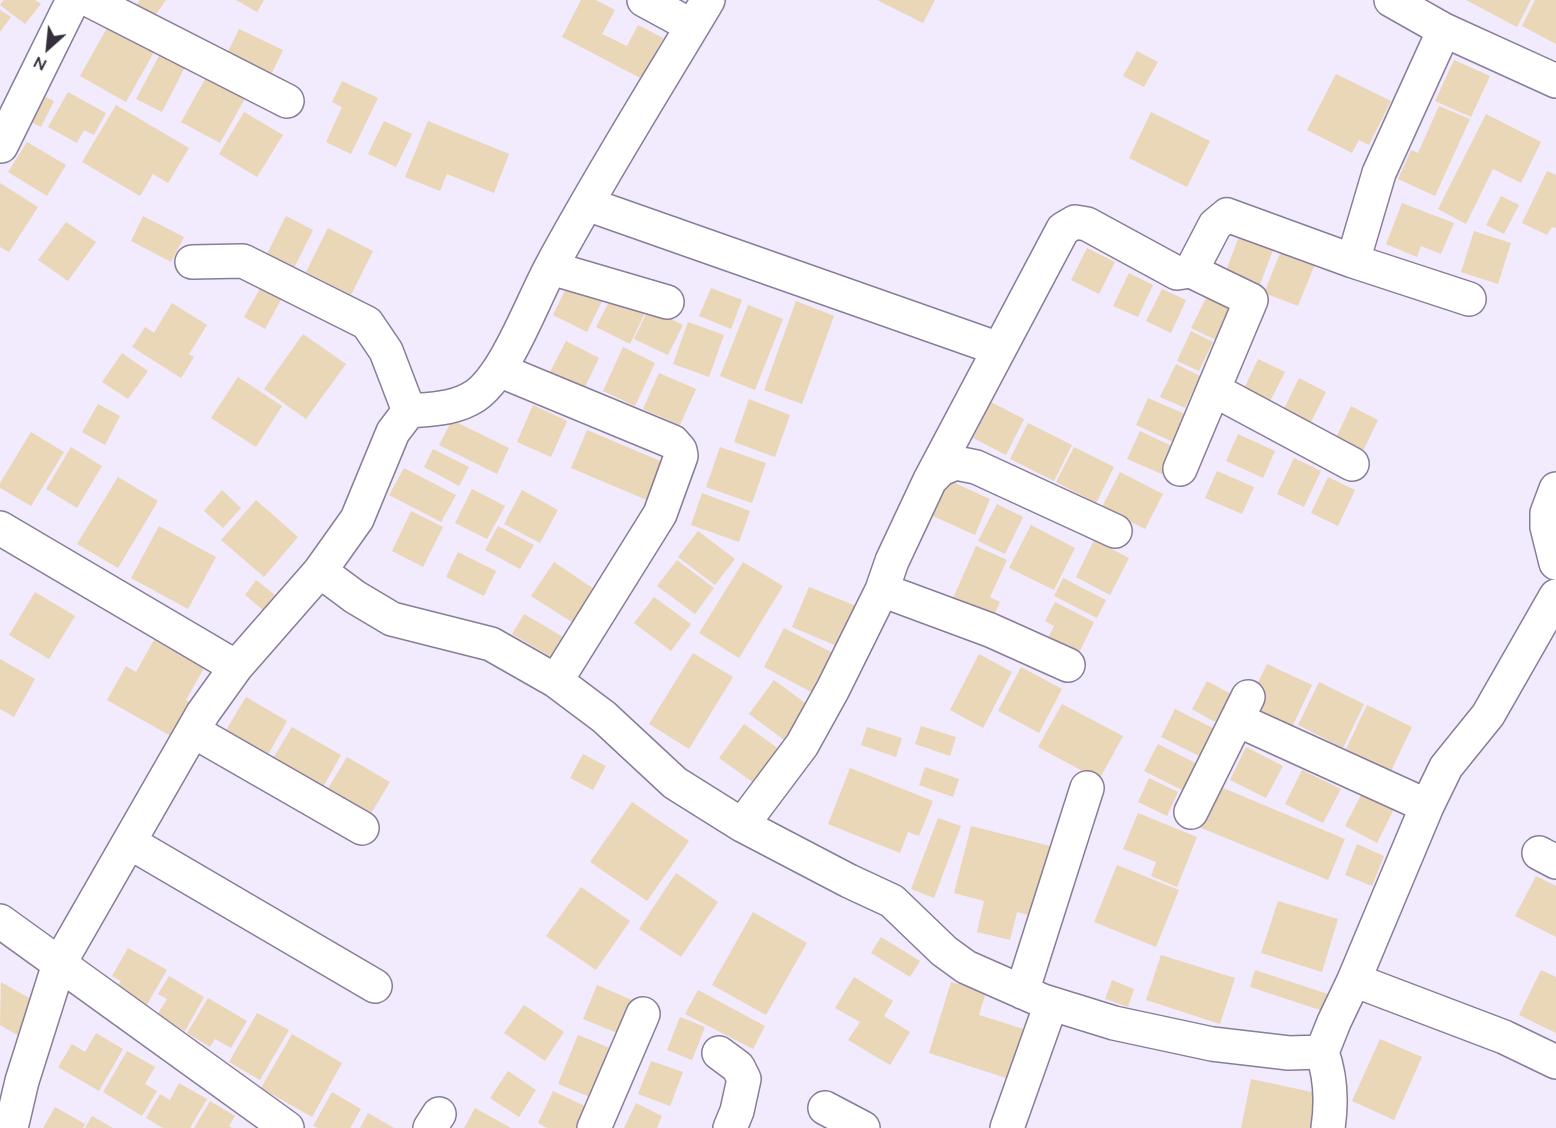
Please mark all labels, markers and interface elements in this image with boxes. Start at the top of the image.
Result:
north arrow [18,18,78,78]
text: N [30,52,50,76]

